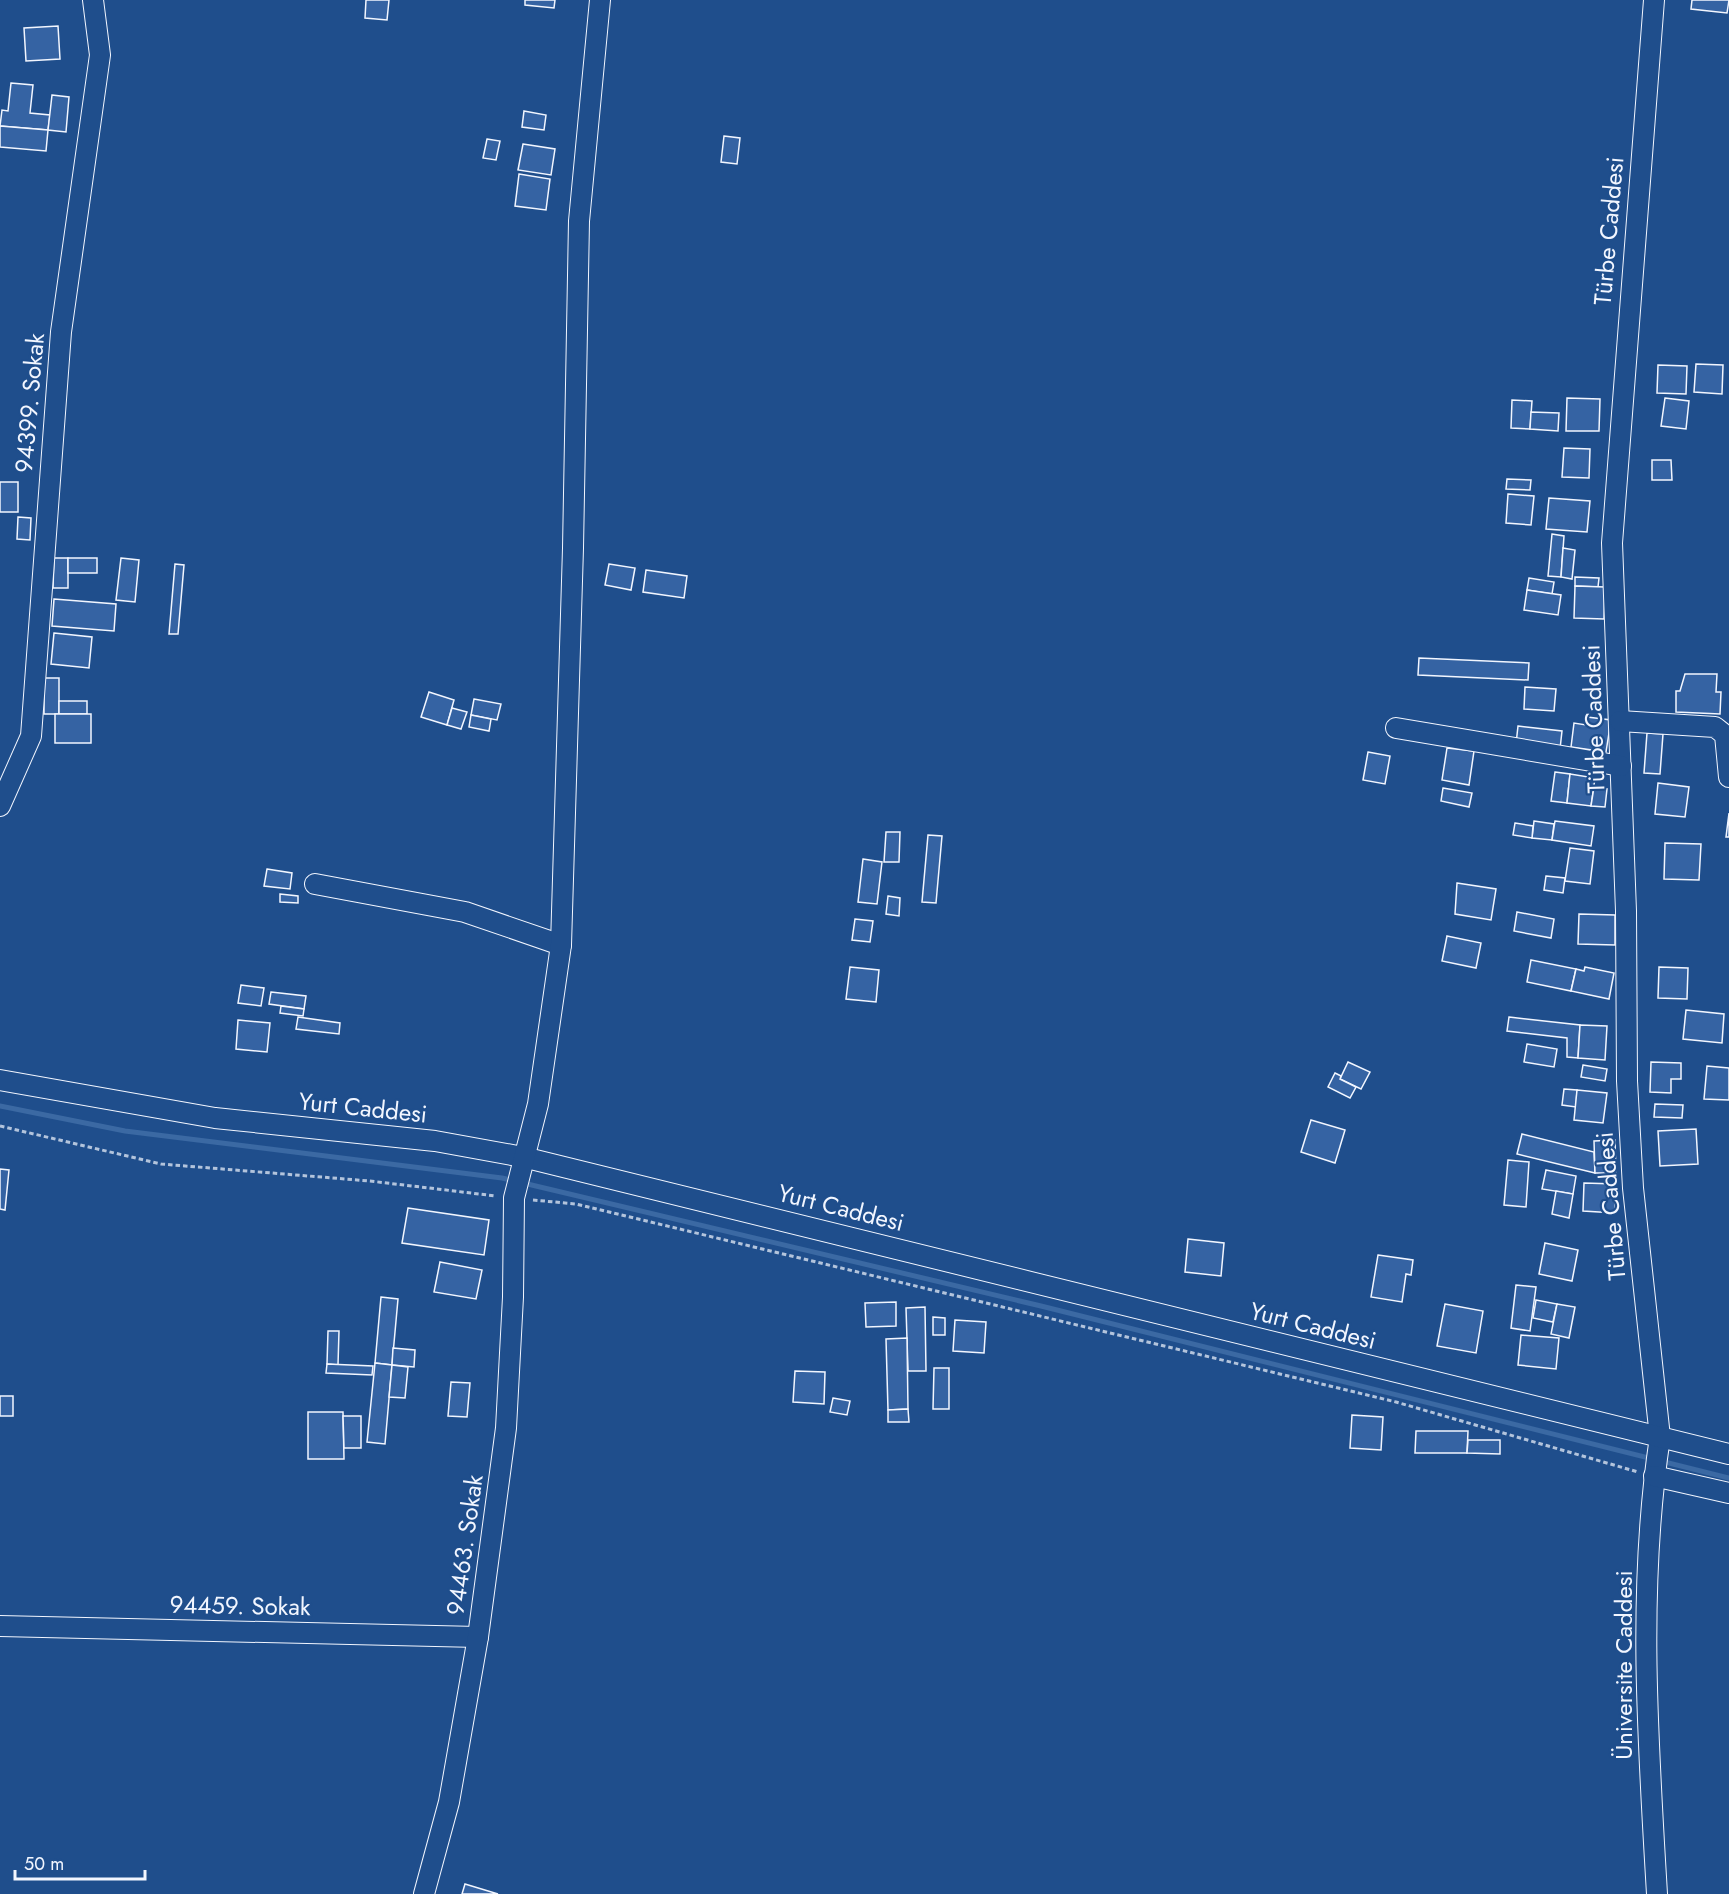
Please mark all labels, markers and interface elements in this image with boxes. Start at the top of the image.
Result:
street label: Türbe Caddesi [1585,155,1632,307]
street label: 94399. Sokak [6,331,53,474]
street label: Türbe Caddesi [1573,644,1614,794]
street label: Yurt Caddesi [297,1083,429,1132]
street label: Türbe Caddesi [1587,1130,1634,1282]
street label: Yurt Caddesi [774,1175,908,1240]
street label: Yurt Caddesi [1246,1293,1380,1358]
street label: 94463. Sokak [437,1472,492,1618]
street label: Üniversite Caddesi [1606,1570,1641,1760]
street label: 94459. Sokak [169,1587,311,1624]
scale bar [15,1843,146,1881]
text: 50 m [24,1851,64,1877]

